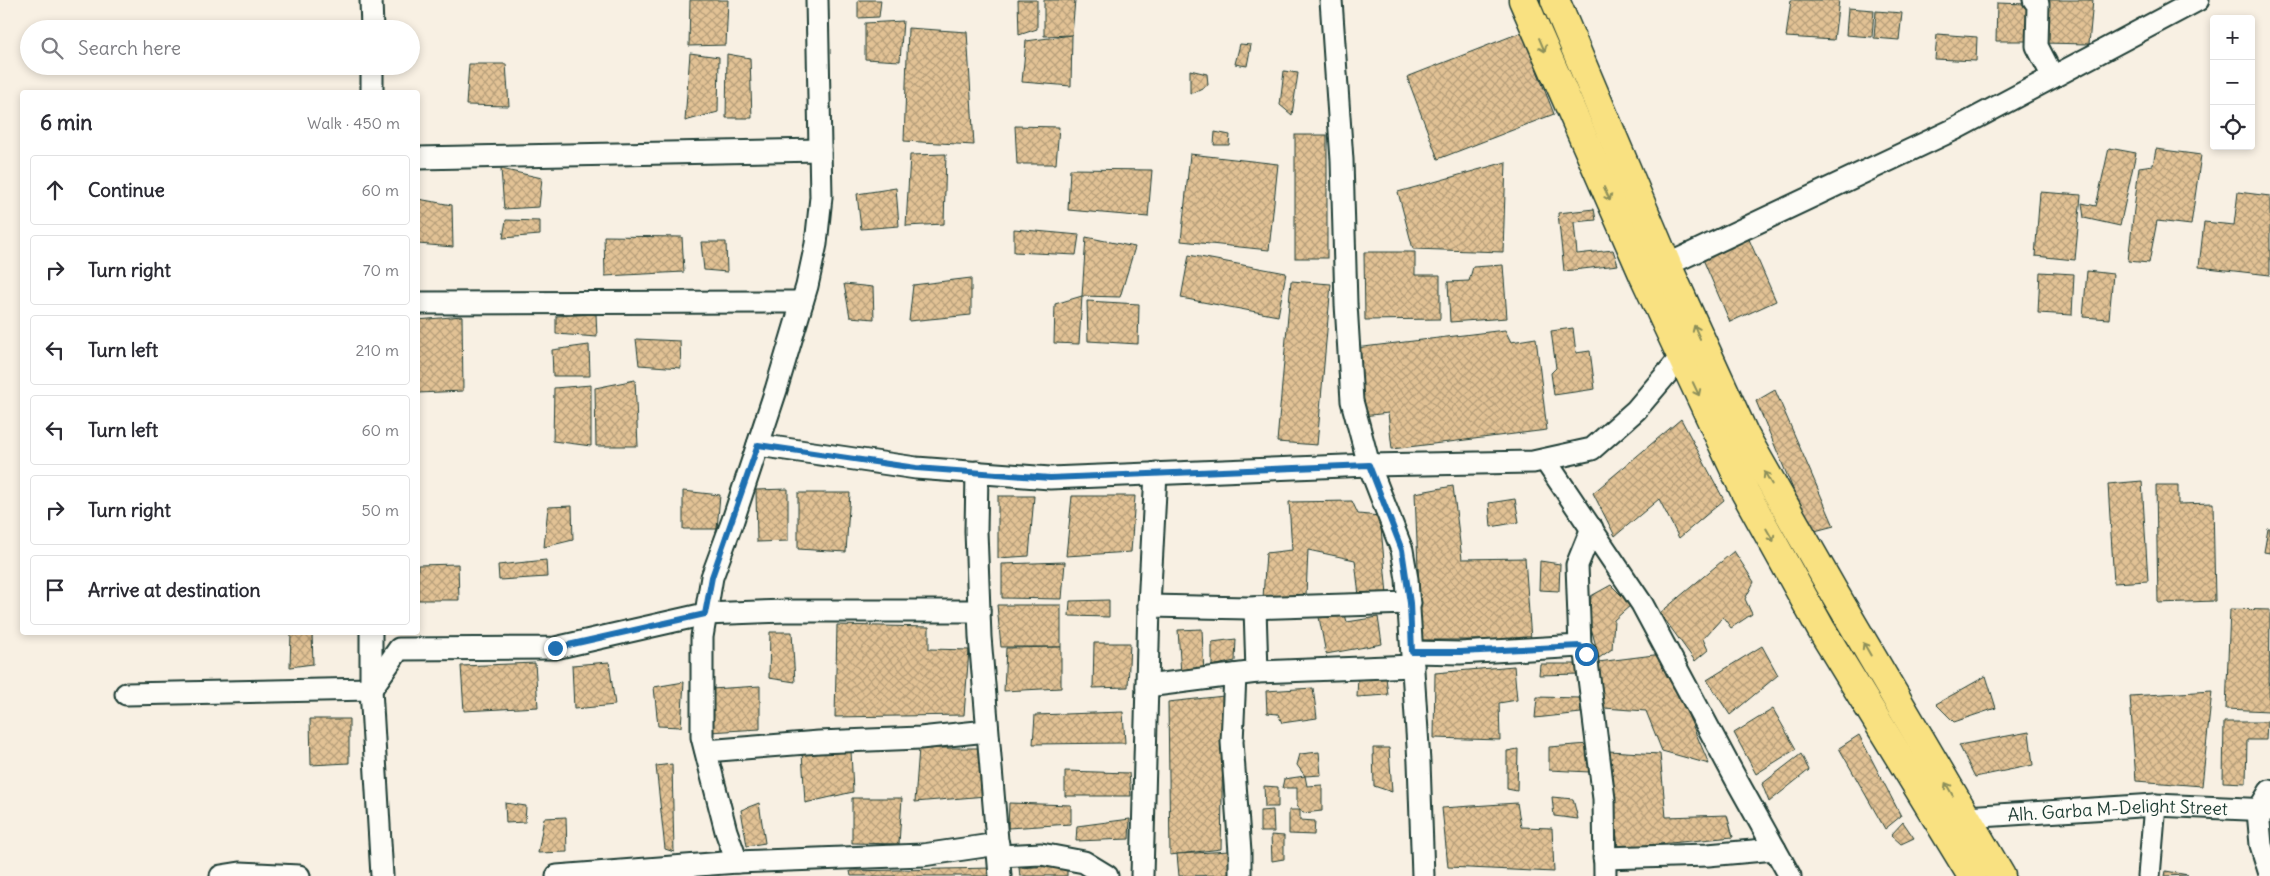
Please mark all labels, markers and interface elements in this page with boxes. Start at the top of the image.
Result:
map controls [2210,15,2255,150]
button: + [2210,15,2255,60]
search box [20,20,420,75]
icon: search [38,34,66,62]
text: Search here [78,36,181,60]
one-way arrow [1537,37,1547,52]
button: − [2210,60,2255,105]
button: locate [2210,105,2255,150]
text: 6 min [40,109,92,136]
text: Walk · 450 m [307,113,400,133]
icon: ahead [41,176,69,204]
text: Continue [88,178,165,202]
text: 60 m [361,180,399,200]
one-way arrow [1603,186,1613,201]
icon: right [41,256,69,284]
text: Turn right [88,258,171,282]
text: 70 m [363,260,399,280]
one-way arrow [1692,325,1702,340]
icon: left [41,336,69,364]
text: Turn left [88,338,158,362]
text: 210 m [356,340,399,360]
one-way arrow [1692,382,1702,397]
icon: left [41,416,69,444]
text: Turn left [88,418,158,442]
text: 60 m [361,420,399,440]
one-way arrow [1763,471,1773,485]
icon: right [41,496,69,524]
text: Turn right [88,498,171,522]
text: 50 m [361,500,399,520]
one-way arrow [1765,527,1775,541]
icon: arrive [41,576,69,604]
text: Arrive at destination [88,578,261,602]
route end [544,637,567,660]
one-way arrow [1861,642,1871,656]
route start [1575,643,1598,666]
one-way arrow [1944,782,1954,796]
street label: Alh. Garba M-Delight Street [2007,793,2228,826]

